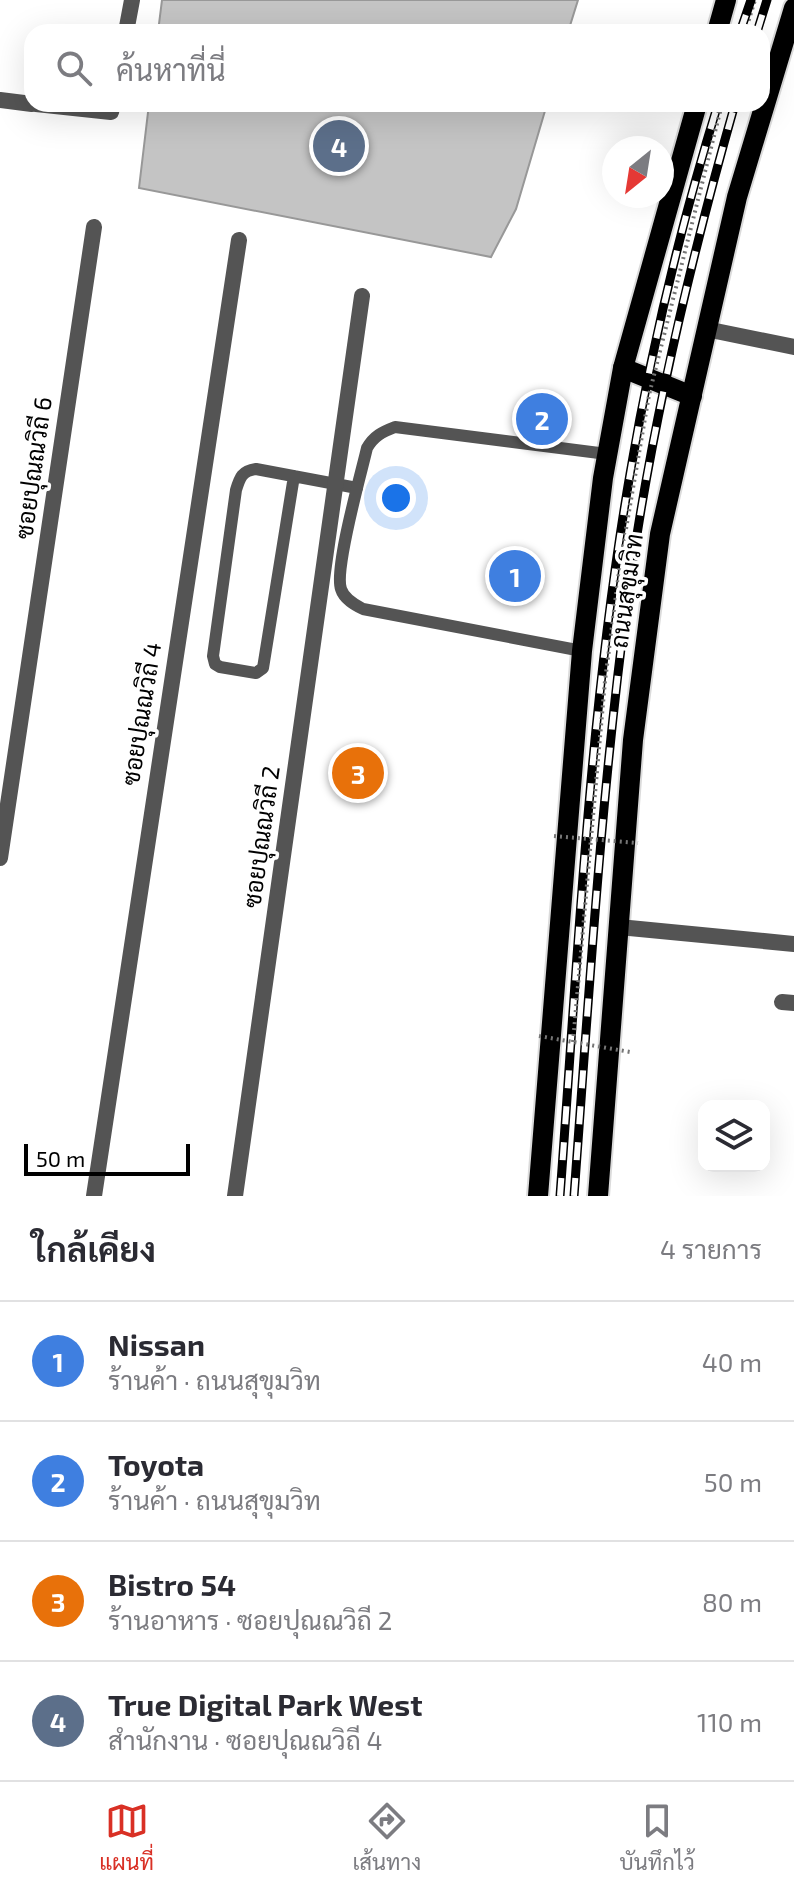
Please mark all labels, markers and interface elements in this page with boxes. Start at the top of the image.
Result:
search box [24,24,770,112]
icon: search [52,46,96,90]
text: ค้นหาที่นี่ [116,51,226,87]
pin: 4 [313,116,365,176]
north arrow [602,136,674,208]
pin: 2 [516,389,568,449]
street label: ซอยปุณณวิถี 6 [8,395,60,541]
your location [376,478,416,518]
street label: ถนนสุขุมวิท [603,532,651,650]
pin: 1 [489,546,541,606]
street label: ซอยปุณณวิถี 4 [115,640,169,788]
pin: 3 [332,743,384,803]
street label: ซอยปุณณวิถี 2 [236,764,288,910]
map controls [698,1100,770,1172]
button: layers [698,1100,770,1172]
scale bar [24,1140,190,1176]
text: 50 m [36,1145,85,1171]
text: ใกล้เคียง [32,1228,156,1269]
text: 4 รายการ [660,1233,762,1264]
text: Nissan [108,1326,205,1362]
text: 1 [52,1346,64,1377]
text: 40 m [702,1346,762,1377]
text: ร้านค้า · ถนนสุขุมวิท [108,1364,321,1395]
text: Toyota [108,1446,204,1482]
text: 2 [50,1466,66,1497]
text: 50 m [704,1466,762,1497]
text: ร้านค้า · ถนนสุขุมวิท [108,1484,321,1515]
text: Bistro 54 [108,1566,236,1602]
text: 3 [51,1586,65,1617]
text: 80 m [702,1586,762,1617]
text: ร้านอาหาร · ซอยปุณณวิถี 2 [108,1604,392,1635]
text: True Digital Park West [108,1686,422,1722]
text: 4 [50,1706,66,1737]
text: 110 m [697,1706,762,1737]
text: สำนักงาน · ซอยปุณณวิถี 4 [108,1724,383,1755]
tab: แผนที่ [99,1799,154,1875]
tab: เส้นทาง [352,1799,421,1875]
tab: บันทึกไว้ [620,1799,695,1875]

